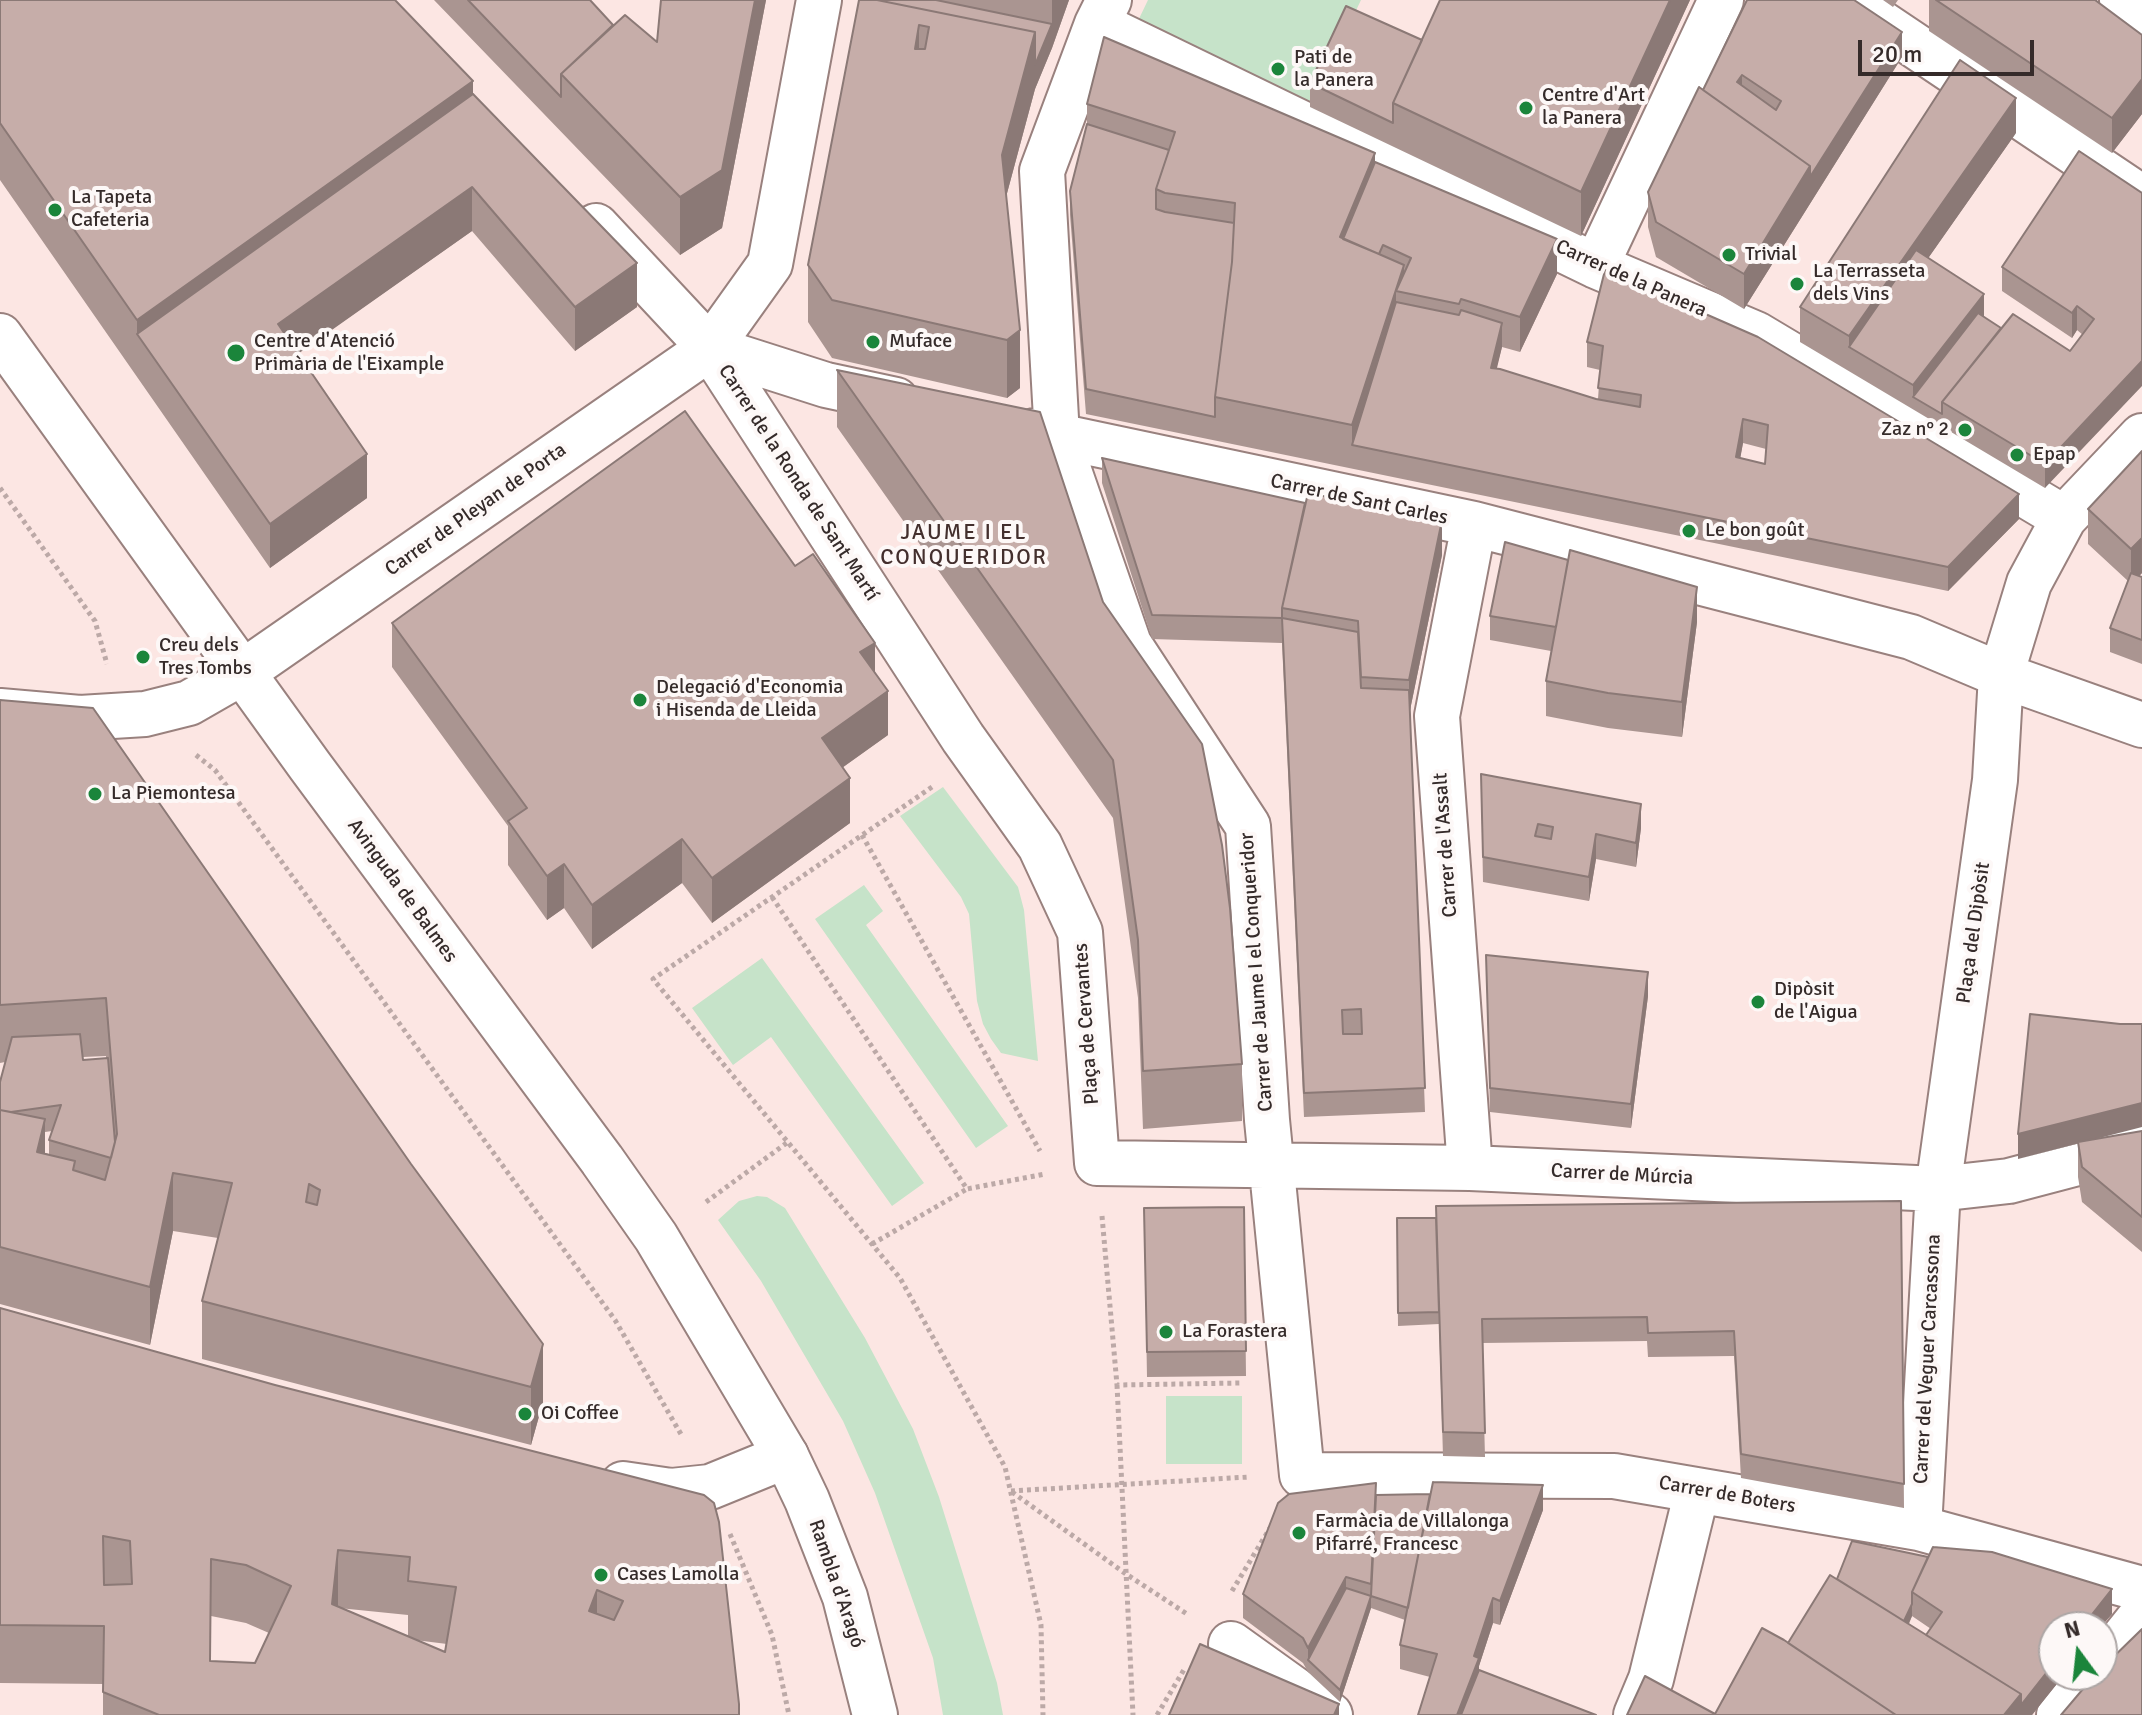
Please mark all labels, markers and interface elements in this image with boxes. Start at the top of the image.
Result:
scale bar [1862,24,2038,74]
text: 20 m [1872,39,1922,69]
place label: Pati de la Panera [1294,46,1374,93]
marker: Pati de la Panera [1269,60,1287,78]
place label: Centre d'Art la Panera [1542,84,1645,131]
marker: Centre d'Art la Panera [1517,99,1535,117]
place label: La Tapeta Cafeteria [71,186,152,233]
marker: La Tapeta Cafeteria [46,201,64,219]
street label: Carrer de la Panera [1552,235,1710,323]
place label: Trivial [1745,243,1797,267]
marker: Trivial [1720,246,1738,264]
place label: La Terrasseta dels Vins [1813,260,1925,307]
marker: La Terrasseta dels Vins [1788,275,1806,293]
place label: Centre d'Atenció Primària de l'Eixample [254,330,444,377]
place label: Muface [889,330,952,354]
marker: Muface [864,333,882,351]
marker: Centre d'Atenció Primària de l'Eixample [225,342,247,364]
street label: Carrer de la Ronda de Sant Martí [712,360,884,606]
place label: Zaz n° 2 [1881,418,1949,442]
marker: Zaz n° 2 [1956,421,1974,439]
street label: Carrer de Pleyan de Porta [381,438,571,582]
place label: Epap [2033,443,2076,467]
marker: Epap [2008,446,2026,464]
street label: Carrer de Sant Carles [1268,469,1450,531]
place label: Le bon goût [1705,519,1804,543]
district label: JAUME I EL CONQUERIDOR [880,520,1048,572]
marker: Le bon goût [1680,522,1698,540]
place label: Creu dels Tres Tombs [159,634,252,681]
marker: Creu dels Tres Tombs [134,648,152,666]
place label: Delegació d'Economia i Hisenda de Lleida [656,676,843,723]
marker: Delegació d'Economia i Hisenda de Lleida [631,691,649,709]
street label: Carrer de l'Assalt [1429,772,1463,918]
place label: La Piemontesa [111,782,236,806]
marker: La Piemontesa [86,785,104,803]
street label: Avinguda de Balmes [342,815,462,967]
street label: Carrer de Jaume I el Conqueridor [1235,832,1279,1112]
street label: Plaça del Dipòsit [1952,861,1996,1005]
street label: Plaça de Cervantes [1069,942,1105,1106]
place label: Dipòsit de l'Aigua [1774,978,1858,1025]
marker: Dipòsit de l'Aigua [1749,993,1767,1011]
street label: Carrer de Múrcia [1550,1159,1694,1191]
street label: Carrer del Veguer Carcassona [1909,1233,1947,1485]
place label: La Forastera [1182,1320,1287,1344]
marker: La Forastera [1157,1323,1175,1341]
place label: Oi Coffee [541,1402,619,1426]
marker: Oi Coffee [516,1405,534,1423]
street label: Carrer de Boters [1657,1471,1797,1519]
place label: Farmàcia de Villalonga Pifarré, Francesc [1315,1510,1509,1557]
street label: Rambla d'Aragó [803,1517,869,1651]
marker: Farmàcia de Villalonga Pifarré, Francesc [1290,1524,1308,1542]
place label: Cases Lamolla [617,1563,739,1587]
marker: Cases Lamolla [592,1566,610,1584]
north arrow [2038,1611,2118,1691]
text: N [2061,1614,2083,1644]

